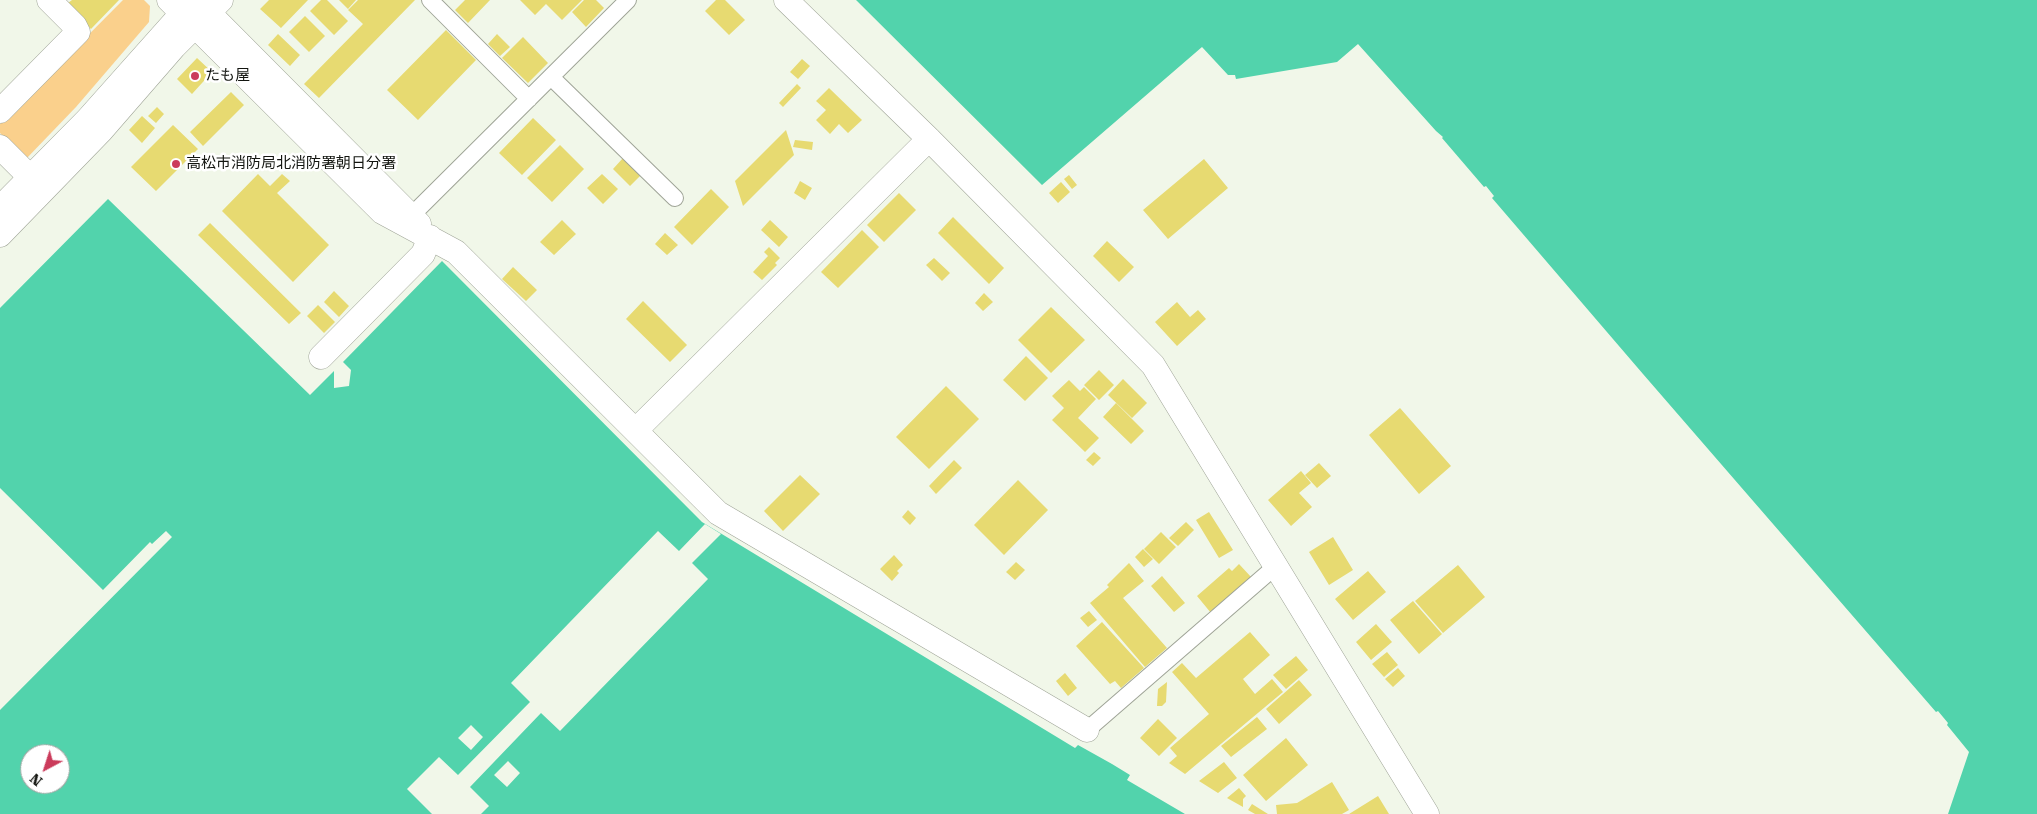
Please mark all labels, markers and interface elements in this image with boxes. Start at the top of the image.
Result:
place label: たも屋 [205,67,250,85]
marker: たも屋 [189,70,201,82]
place label: 高松市消防局北消防署朝日分署 [186,155,396,173]
marker: 高松市消防局北消防署朝日分署 [170,158,182,170]
north arrow [20,744,70,794]
text: N [27,770,45,789]

